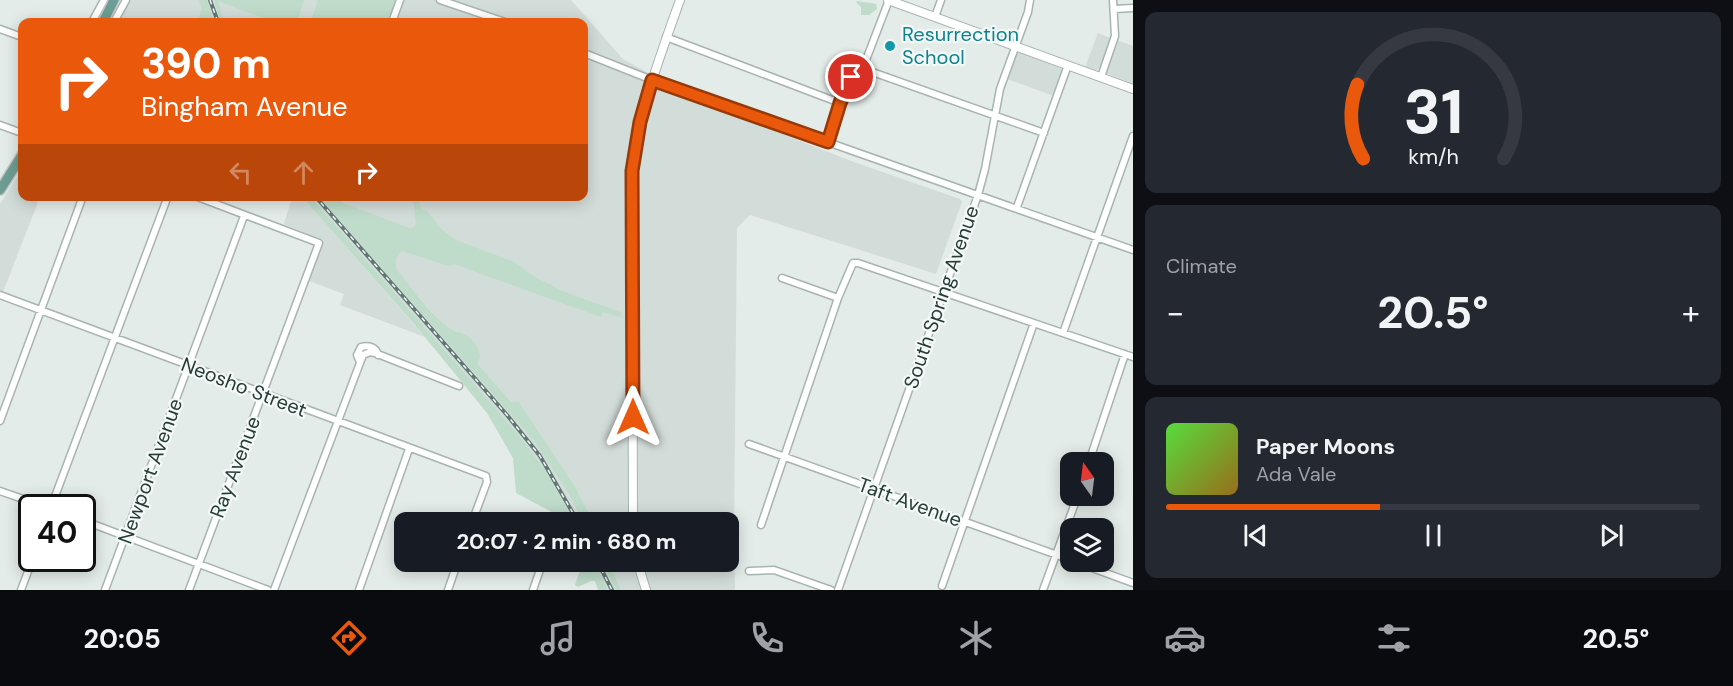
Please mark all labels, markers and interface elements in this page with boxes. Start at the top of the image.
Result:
place label: Resurrection School [902,21,1019,70]
text: 390 m [141,36,271,91]
marker: Resurrection School [883,39,897,53]
icon: right [42,42,120,120]
pin [825,51,876,102]
icon: arrive [834,60,867,93]
text: 31 [1403,72,1463,153]
text: Bingham Avenue [141,89,348,124]
text: km/h [1408,144,1458,172]
icon: left [224,156,257,189]
icon: ahead [287,156,320,189]
icon: right [350,156,383,189]
street label: South Spring Avenue [897,202,985,392]
text: Climate [1166,253,1237,279]
text: 20.5° [1377,283,1489,342]
text: − [1166,291,1184,334]
text: + [1682,291,1700,334]
street label: Neosho Street [178,351,311,423]
position arrow [601,385,665,449]
street label: Newport Avenue [112,395,188,547]
street label: Ray Avenue [204,413,266,521]
text: Paper Moons [1256,432,1395,461]
north arrow [1060,452,1114,506]
map controls [1060,452,1114,572]
text: Ada Vale [1256,461,1336,487]
street label: Taft Avenue [855,471,965,533]
speed limit sign: 40 [18,494,96,572]
button: layers [1060,518,1114,572]
icon: previous [1239,519,1272,552]
icon: pause [1417,519,1450,552]
icon: next [1595,519,1628,552]
text: 20:07 · 2 min · 680 m [456,527,677,556]
icon: directions [328,617,370,659]
icon: music [537,617,579,659]
icon: phone [746,617,788,659]
icon: climate [955,617,997,659]
icon: car [1164,617,1206,659]
icon: filters [1373,617,1415,659]
text: 20:05 [84,621,161,656]
text: 20.5° [1583,621,1649,656]

